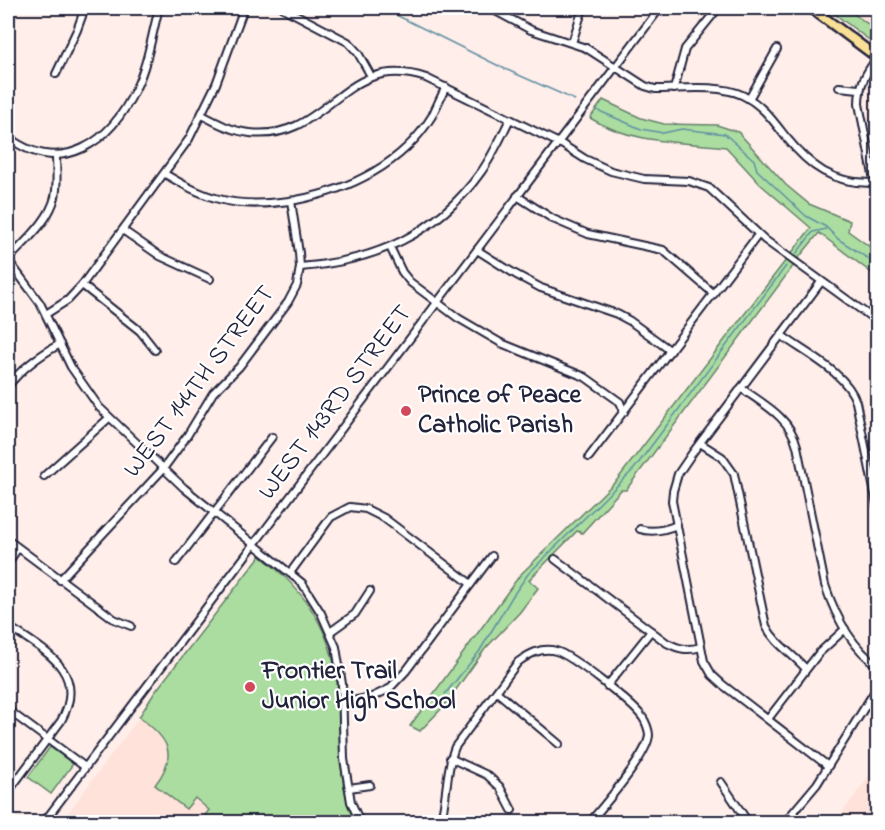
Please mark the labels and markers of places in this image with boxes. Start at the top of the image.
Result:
place label: Prince of Peace Catholic Parish [418,377,583,445]
marker: Prince of Peace Catholic Parish [399,404,413,418]
place label: Frontier Trail Junior High School [260,653,456,722]
marker: Frontier Trail Junior High School [243,680,257,694]

